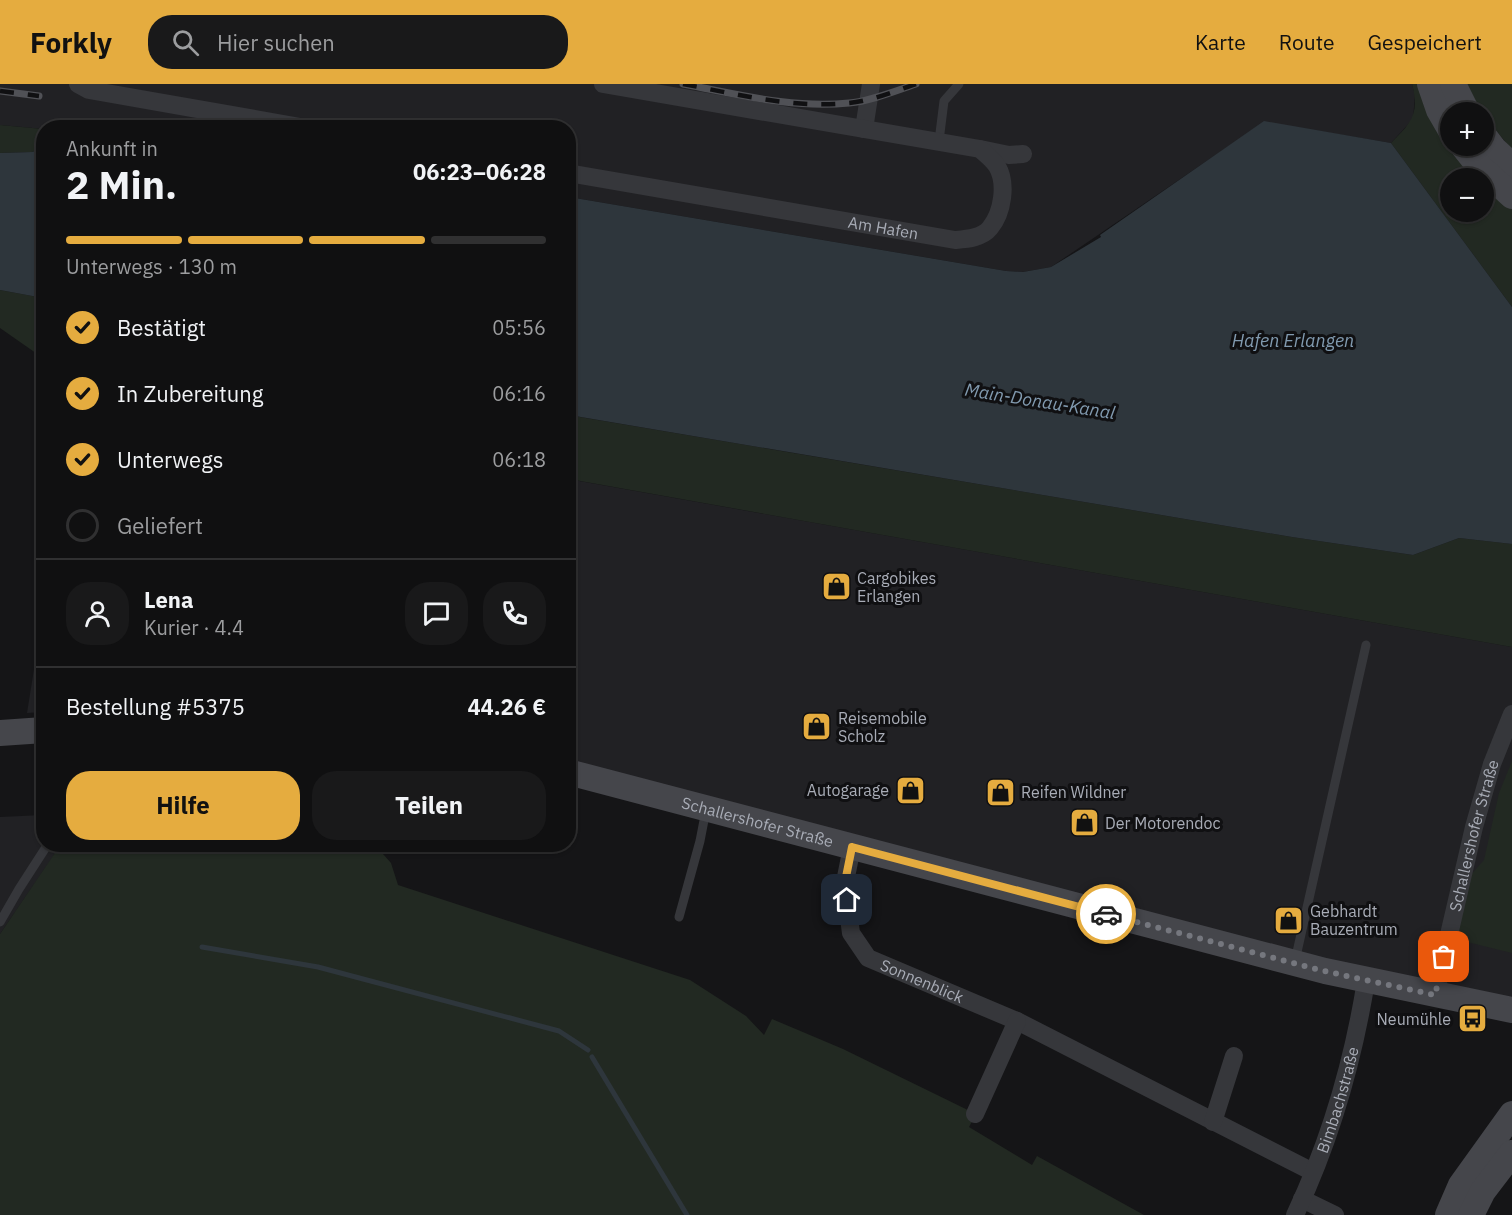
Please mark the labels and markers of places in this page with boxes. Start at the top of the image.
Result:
place label: Cargobikes Erlangen [857,568,936,606]
shop icon: Cargobikes Erlangen [820,571,852,603]
place label: Reisemobile Scholz [838,708,927,746]
shop icon: Reisemobile Scholz [801,711,833,743]
shop icon: Autogarage [894,774,926,806]
shop icon: Reifen Wildner [984,776,1016,808]
place label: Autogarage [807,780,889,800]
place label: Reifen Wildner [1021,782,1126,802]
shop icon: Der Motorendoc [1068,807,1100,839]
place label: Der Motorendoc [1105,813,1221,833]
pin [821,874,872,925]
place label: Gebhardt Bauzentrum [1310,901,1398,939]
shop icon: Gebhardt Bauzentrum [1273,904,1305,936]
pin [1418,931,1469,982]
bus stop icon: Neumühle [1456,1003,1488,1035]
place label: Neumühle [1377,1009,1451,1029]

